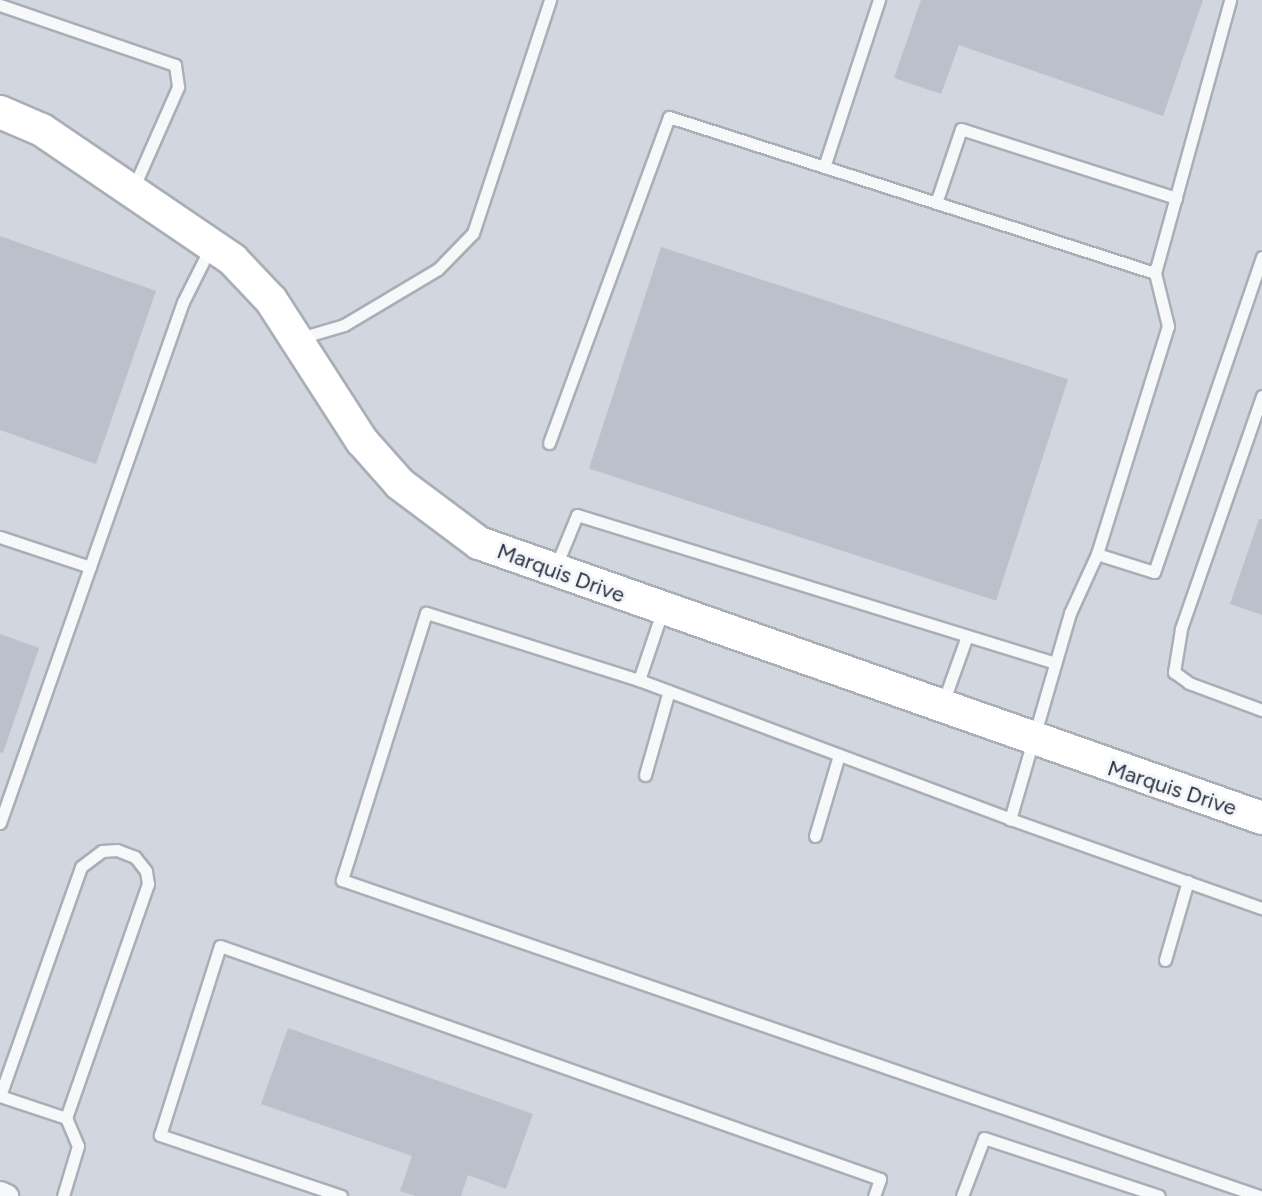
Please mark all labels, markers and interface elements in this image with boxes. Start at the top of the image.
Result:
street label: Marquis Drive [494,538,628,608]
street label: Marquis Drive [1104,755,1240,821]

